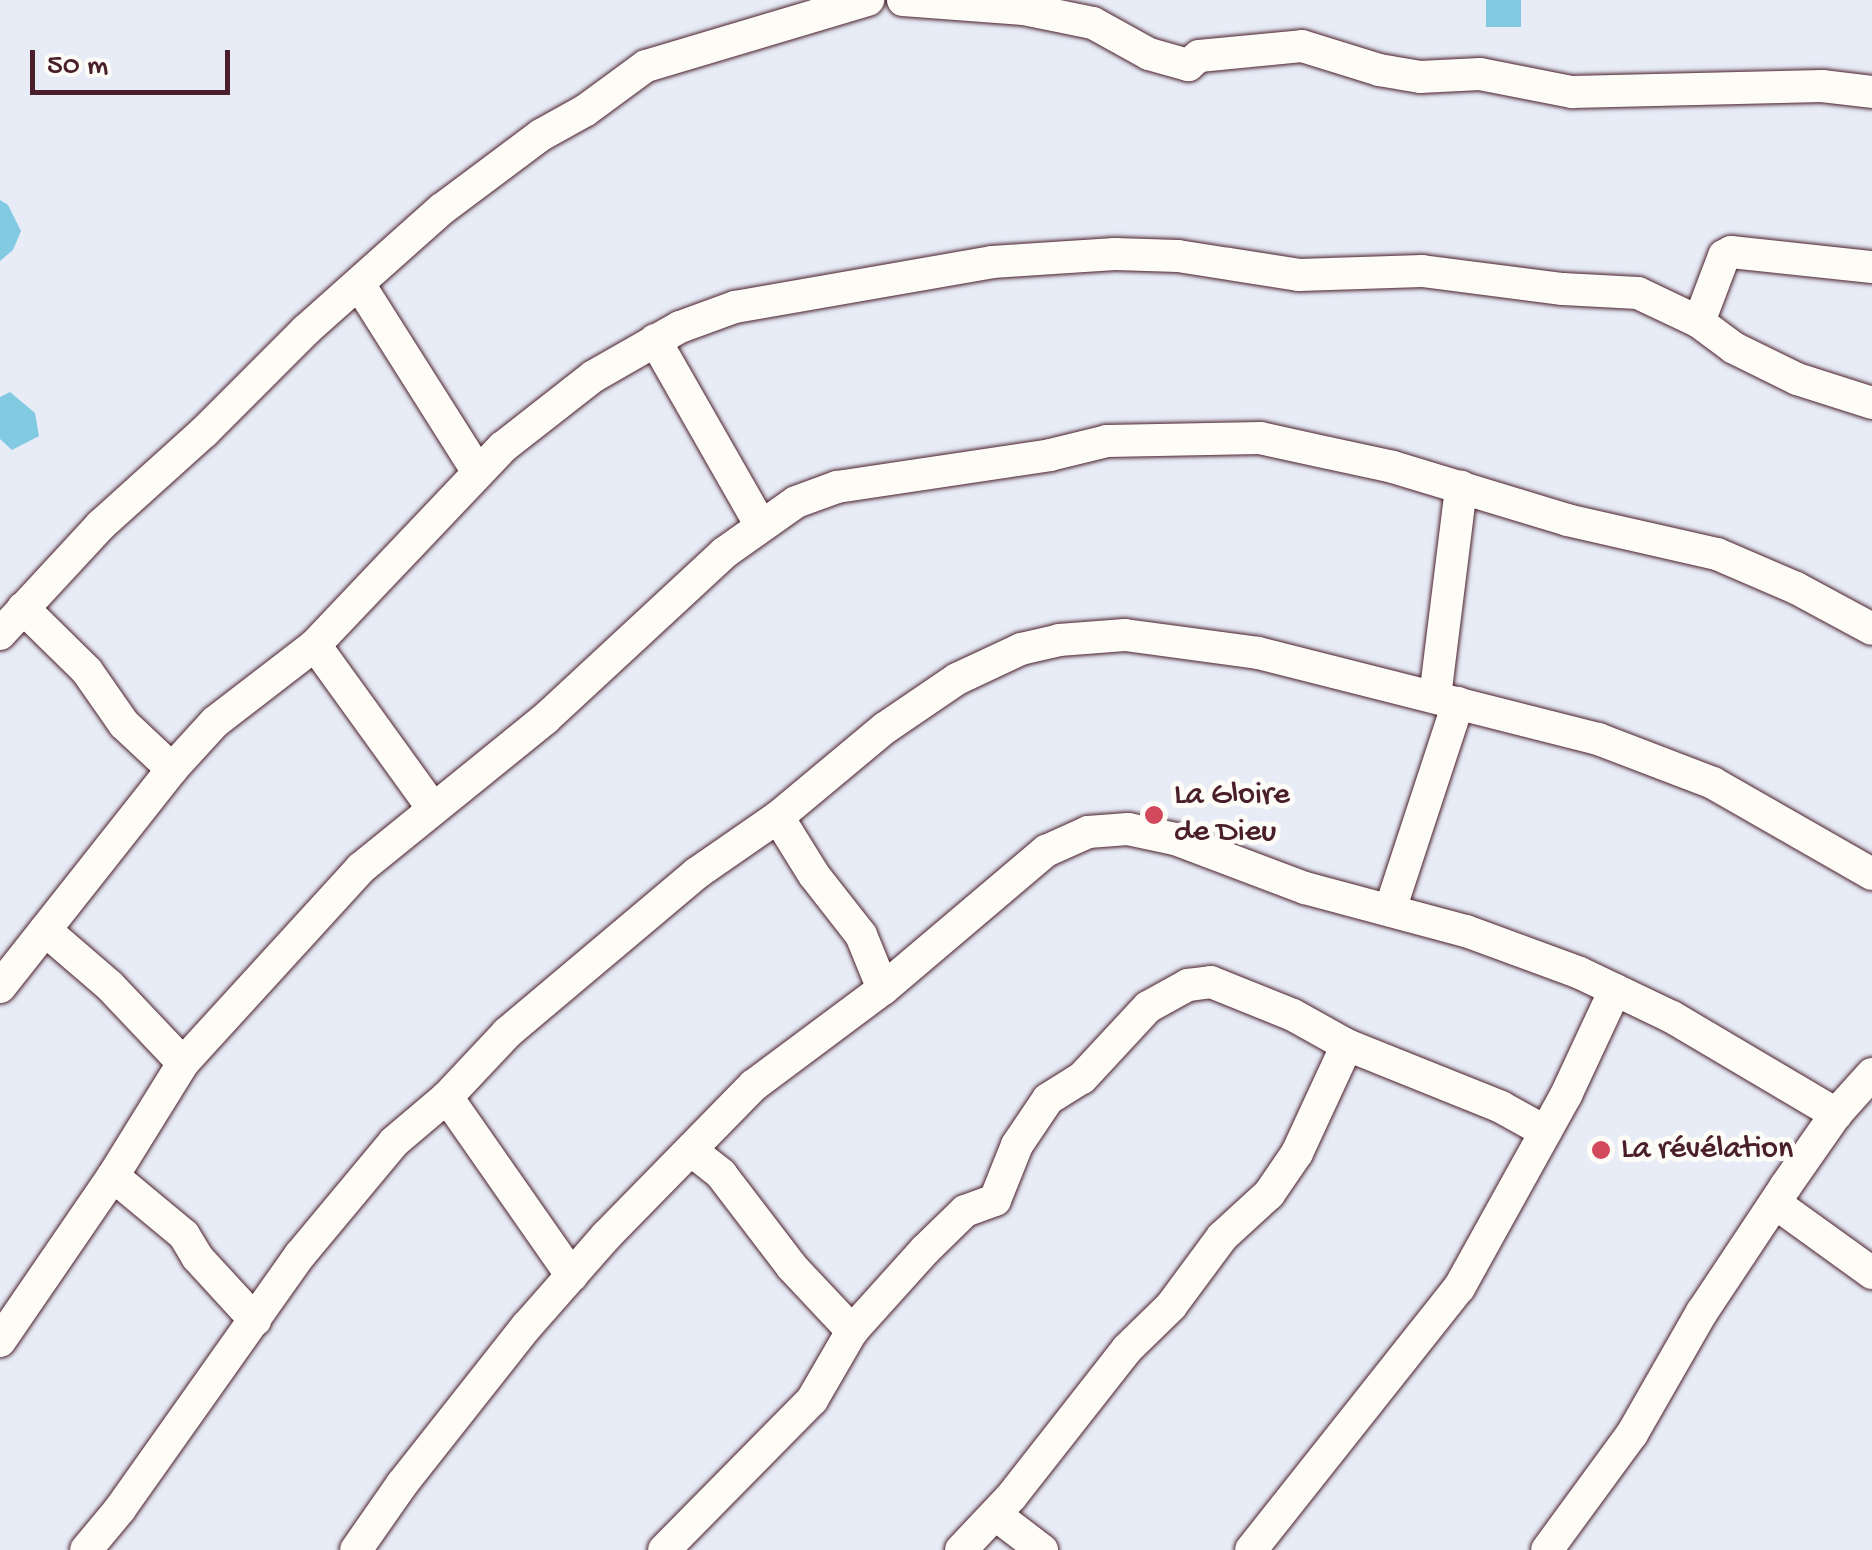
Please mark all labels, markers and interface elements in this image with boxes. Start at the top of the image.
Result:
scale bar [35,30,235,92]
text: 50 m [47,50,108,85]
place label: La Gloire de Dieu [1174,778,1290,853]
marker: La Gloire de Dieu [1143,804,1165,826]
place label: La révélation [1621,1131,1793,1169]
marker: La révélation [1590,1139,1612,1161]

